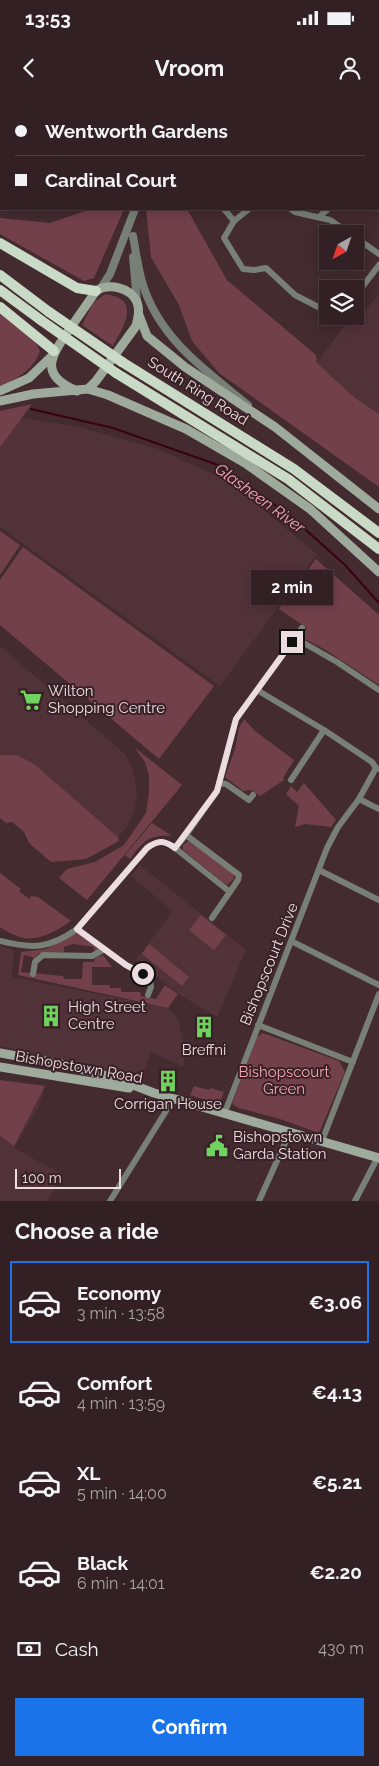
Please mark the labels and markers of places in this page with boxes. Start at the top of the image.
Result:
place label: Wilton Shopping Centre [48,682,165,717]
supermarket icon: Wilton Shopping Centre [18,687,44,713]
place label: High Street Centre [68,998,146,1033]
building icon: High Street Centre [38,1003,64,1029]
building icon: Breffni [191,1014,217,1040]
place label: Breffni [182,1041,226,1059]
building icon: Corrigan House [155,1068,181,1094]
place label: Corrigan House [114,1095,222,1113]
place label: Bishopstown Garda Station [233,1128,326,1163]
public building icon: Bishopstown Garda Station [204,1133,230,1159]

